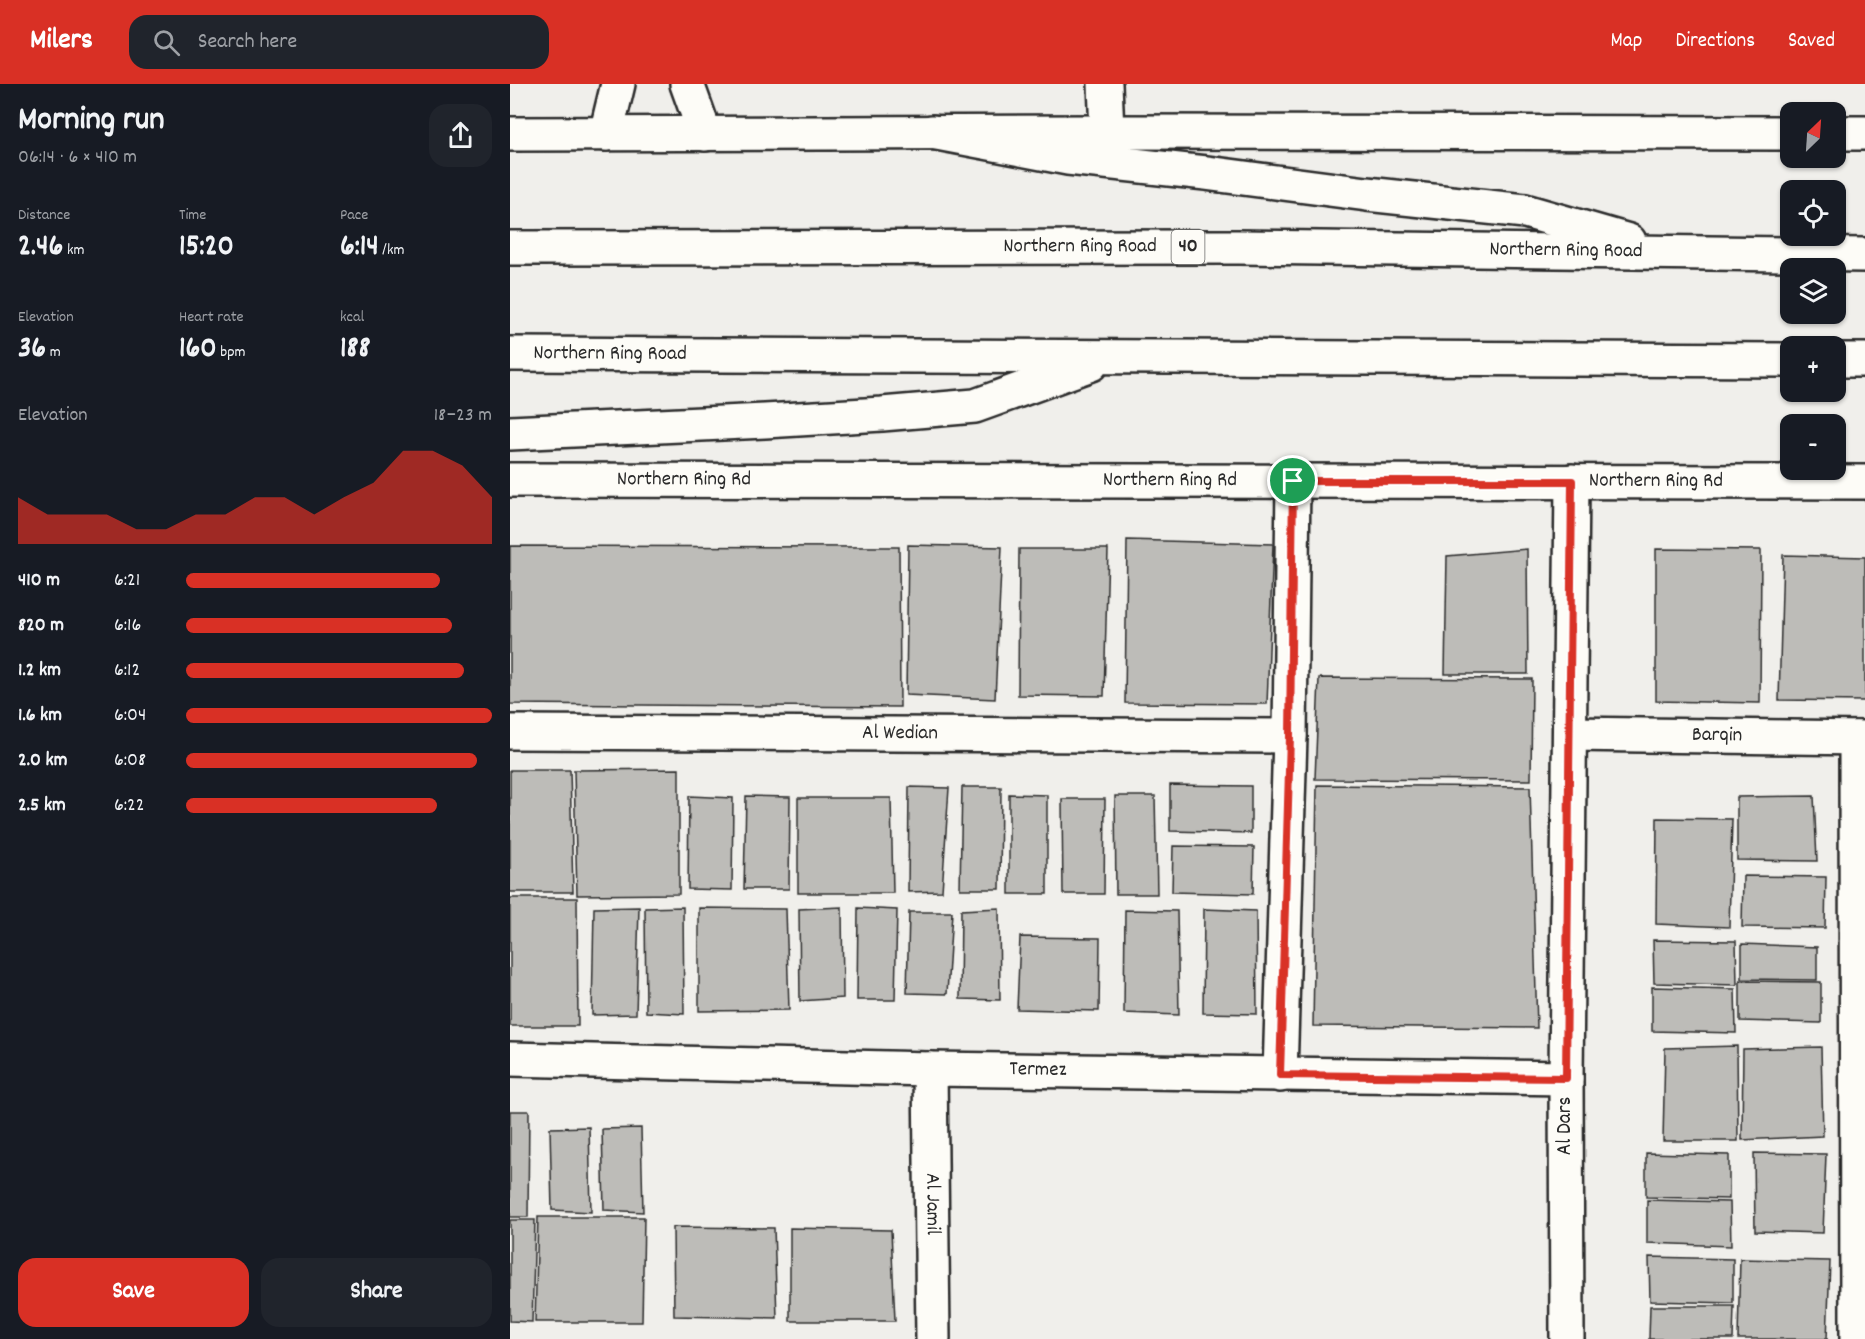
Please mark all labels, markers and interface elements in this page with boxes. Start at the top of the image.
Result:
search box [129,15,549,69]
text: Milers [30,22,93,62]
icon: search [150,26,183,59]
text: Search here [198,27,297,58]
text: Map [1611,27,1642,57]
text: Directions [1675,27,1755,57]
text: Saved [1788,27,1835,57]
text: Morning run [18,98,165,145]
north arrow [1780,102,1846,168]
map controls [1780,102,1846,480]
button: share [429,104,492,167]
text: 06:14 · 6 × 410 m [18,144,137,172]
button: locate [1780,180,1846,246]
text: Distance [18,204,70,227]
text: Time [179,204,206,227]
text: Pace [340,204,368,227]
text: 2.46 [18,227,63,270]
text: 15:20 [179,227,234,270]
text: 6:14 [340,227,379,270]
road number: 40 [1172,230,1204,264]
street label: Northern Ring Road [1003,232,1157,262]
street label: Northern Ring Road [1489,235,1643,267]
text: km [63,239,84,262]
text: /km [379,239,404,262]
button: layers [1780,258,1846,324]
text: Elevation [18,306,74,329]
text: Heart rate [179,306,244,329]
text: kcal [340,306,364,329]
text: 36 [18,329,46,372]
text: 160 [179,329,217,372]
text: 188 [340,329,371,372]
button: + [1780,336,1846,402]
street label: Northern Ring Road [533,339,687,370]
text: m [46,341,61,364]
text: bpm [217,341,246,364]
text: Elevation [18,402,88,430]
text: 18–23 m [434,402,492,430]
button: − [1780,414,1846,480]
pin [1267,455,1318,506]
icon: arrive [1276,464,1309,497]
street label: Northern Ring Rd [617,465,751,495]
street label: Northern Ring Rd [1103,466,1237,496]
street label: Northern Ring Rd [1589,467,1723,497]
text: 410 m [18,567,60,595]
text: 6:21 [114,567,140,595]
text: 820 m [18,612,64,640]
text: 6:16 [114,612,141,640]
text: 1.2 km [18,657,61,685]
text: 6:12 [114,657,140,685]
text: 1.6 km [18,702,62,730]
text: 6:04 [114,702,146,730]
street label: Al Wedian [862,719,938,749]
street label: Barqin [1692,721,1742,751]
text: 2.0 km [18,747,67,775]
text: 6:08 [114,747,146,775]
text: 2.5 km [18,792,66,820]
text: 6:22 [114,792,145,820]
street label: Termez [1009,1055,1067,1086]
street label: Al Dars [1551,1097,1581,1155]
street label: Al Jamil [916,1173,947,1235]
button: Save [18,1258,249,1327]
button: Share [261,1258,492,1327]

